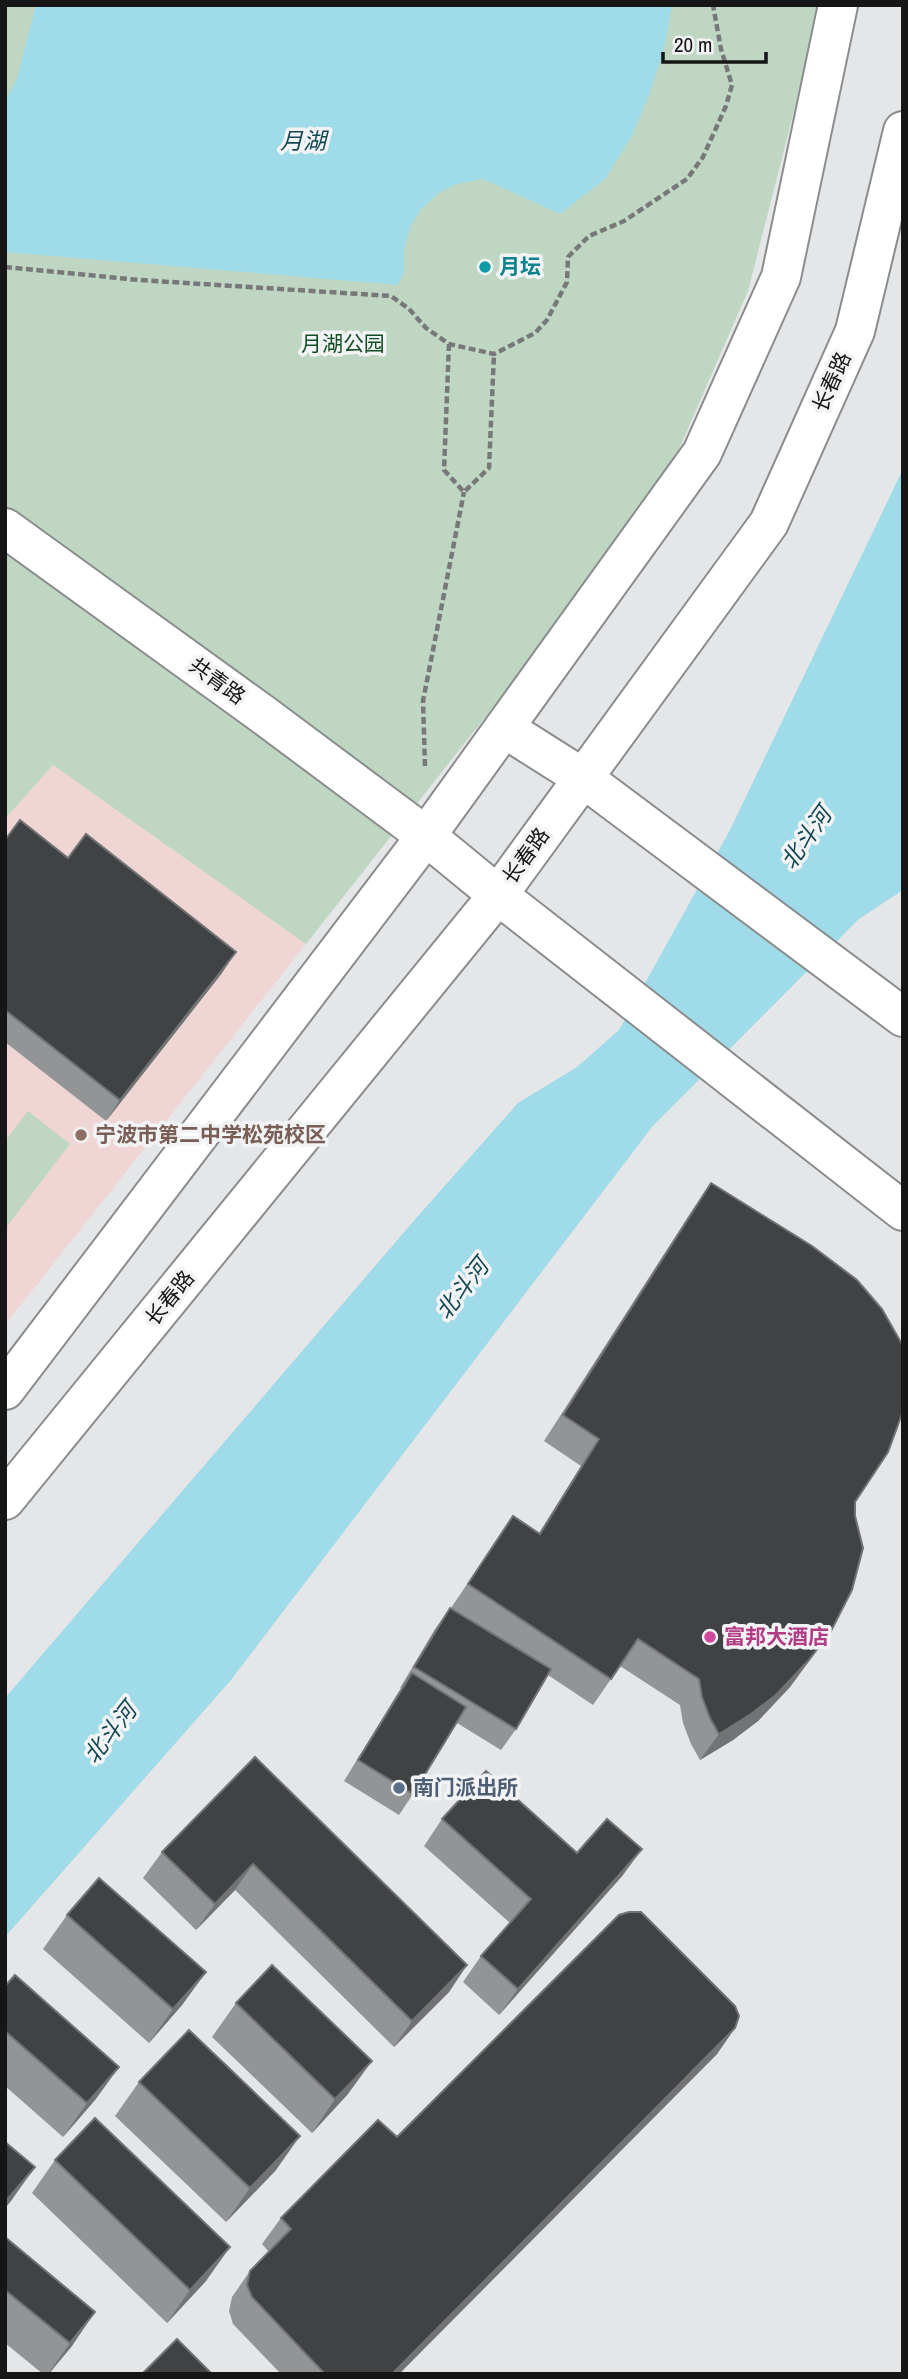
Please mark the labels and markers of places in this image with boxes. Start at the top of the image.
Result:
place label: 月坛 [499,252,541,281]
marker: 月坛 [477,259,493,275]
place label: 宁波市第二中学松苑校区 [95,1120,326,1149]
marker: 宁波市第二中学松苑校区 [73,1127,89,1143]
place label: 富邦大酒店 [724,1622,829,1651]
marker: 富邦大酒店 [702,1629,718,1645]
place label: 南门派出所 [413,1773,518,1802]
marker: 南门派出所 [391,1780,407,1796]

